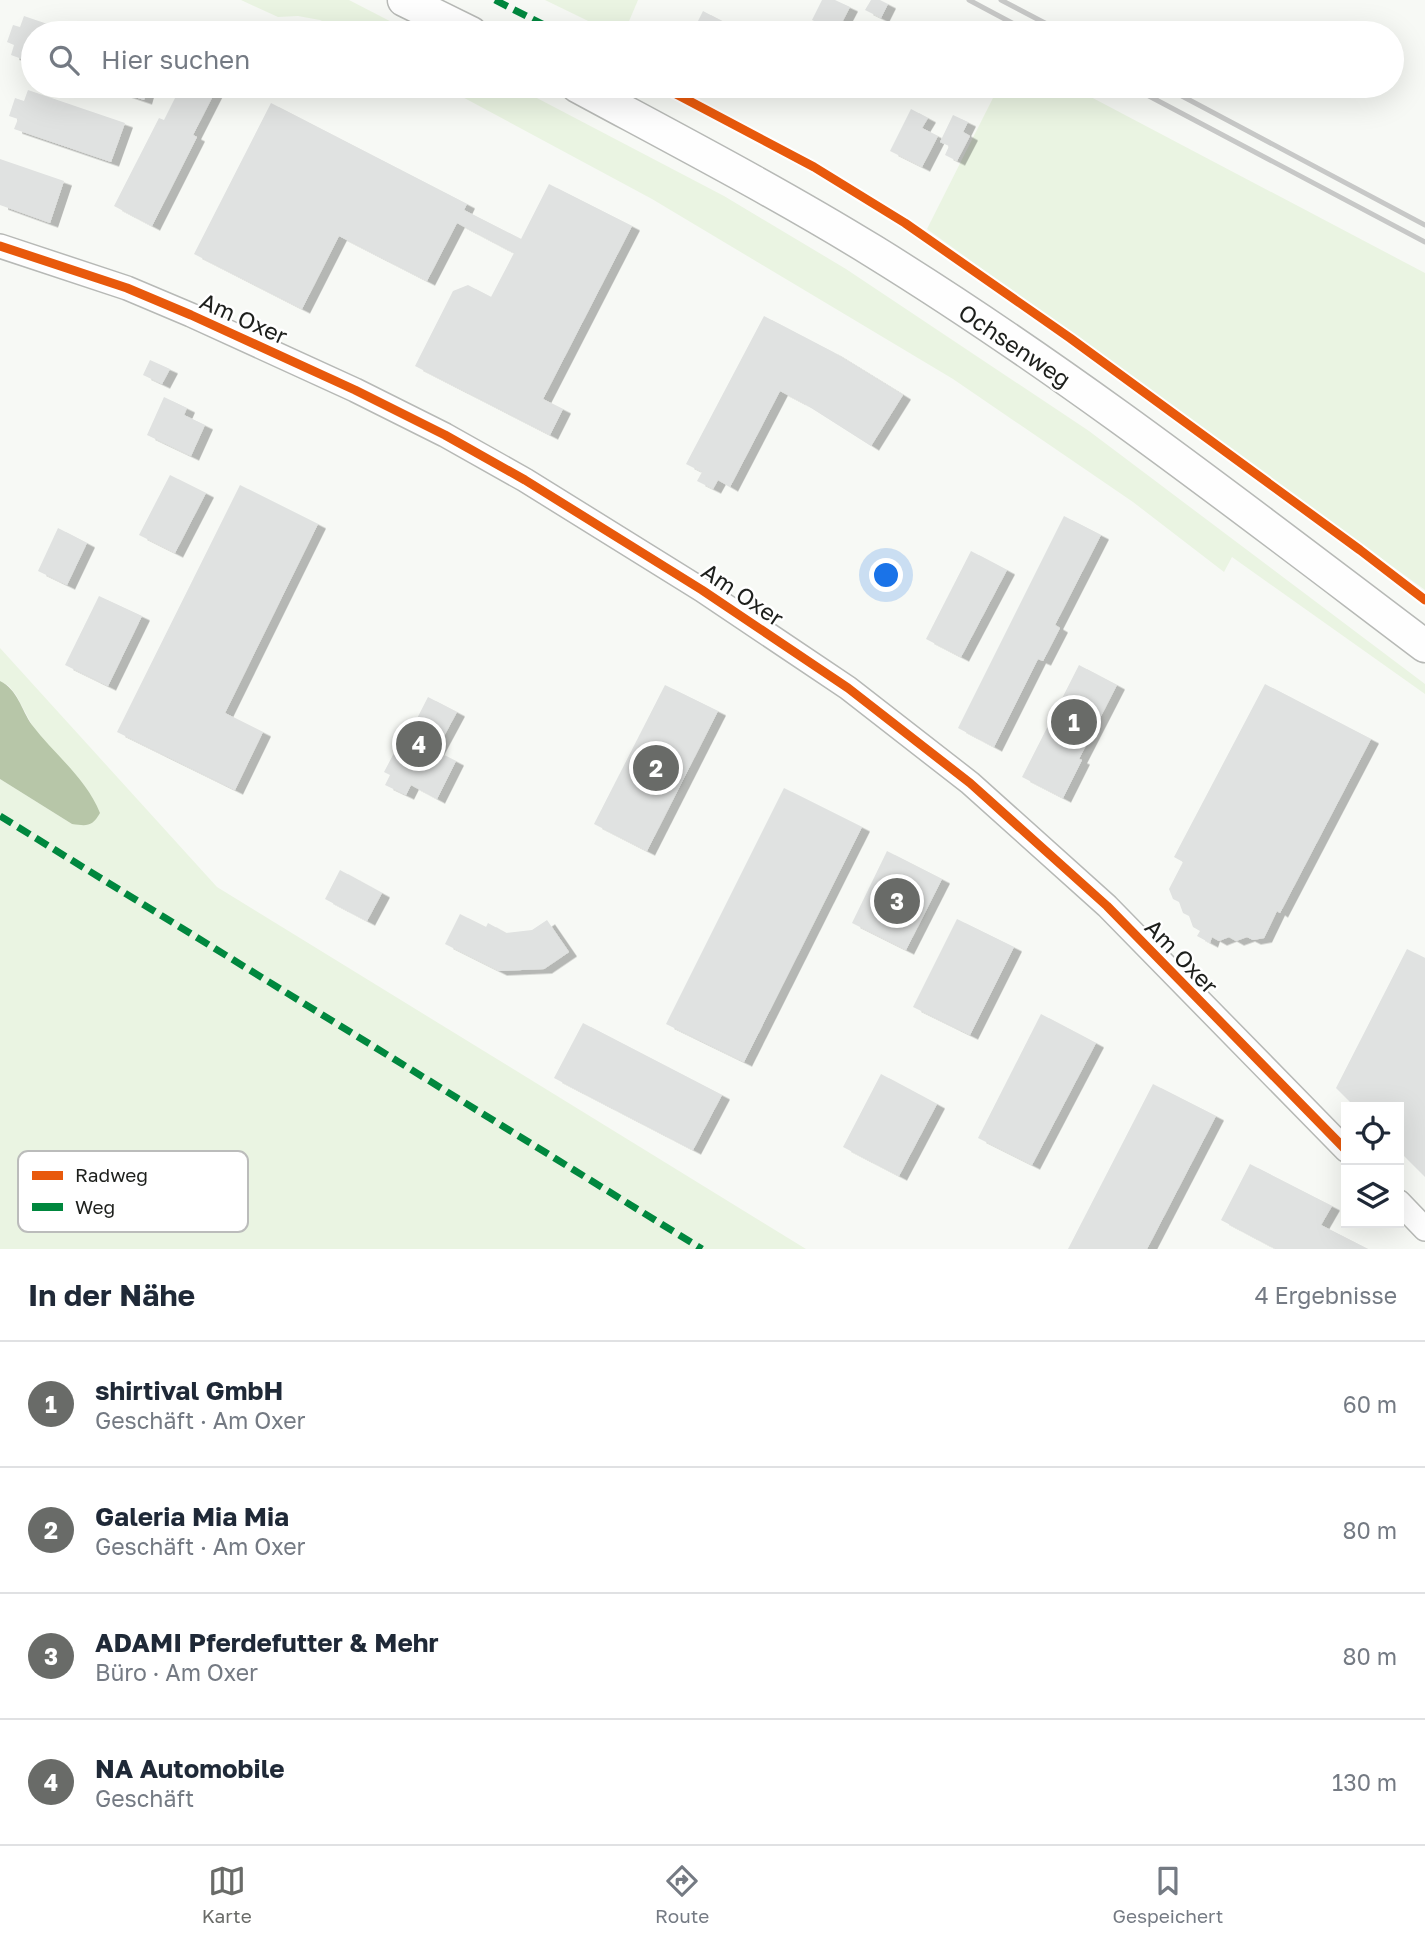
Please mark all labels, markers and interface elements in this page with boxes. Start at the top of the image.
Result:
search box [21,21,1404,98]
icon: search [45,41,83,79]
text: Hier suchen [101,44,250,75]
street label: Am Oxer [196,286,292,350]
street label: Ochsenweg [954,297,1076,393]
street label: Am Oxer [697,556,789,632]
your location [869,558,903,592]
pin: 1 [1051,696,1097,748]
pin: 4 [396,718,442,770]
pin: 2 [633,742,679,794]
pin: 3 [874,875,920,927]
street label: Am Oxer [1140,913,1224,999]
map controls [1341,1102,1404,1228]
button: locate [1341,1102,1404,1165]
legend [18,1151,248,1232]
text: Radweg [75,1163,148,1186]
button: layers [1341,1165,1404,1228]
text: Weg [75,1195,115,1218]
text: In der Nähe [28,1277,195,1313]
text: 4 Ergebnisse [1255,1281,1397,1309]
text: shirtival GmbH [95,1375,283,1406]
text: 1 [45,1390,57,1418]
text: 60 m [1343,1390,1397,1418]
text: Geschäft · Am Oxer [95,1406,305,1434]
text: Galeria Mia Mia [95,1501,289,1532]
text: 2 [44,1516,58,1544]
text: 80 m [1343,1516,1397,1544]
text: Geschäft · Am Oxer [95,1532,305,1560]
text: ADAMI Pferdefutter & Mehr [95,1627,439,1658]
text: 3 [44,1642,58,1670]
text: 80 m [1343,1642,1397,1670]
text: Büro · Am Oxer [95,1658,258,1686]
text: NA Automobile [95,1753,285,1784]
text: 4 [44,1768,58,1796]
text: 130 m [1332,1768,1397,1796]
text: Geschäft [95,1784,194,1812]
tab: Karte [202,1862,252,1927]
tab: Route [655,1862,709,1927]
tab: Gespeichert [1113,1862,1223,1927]

